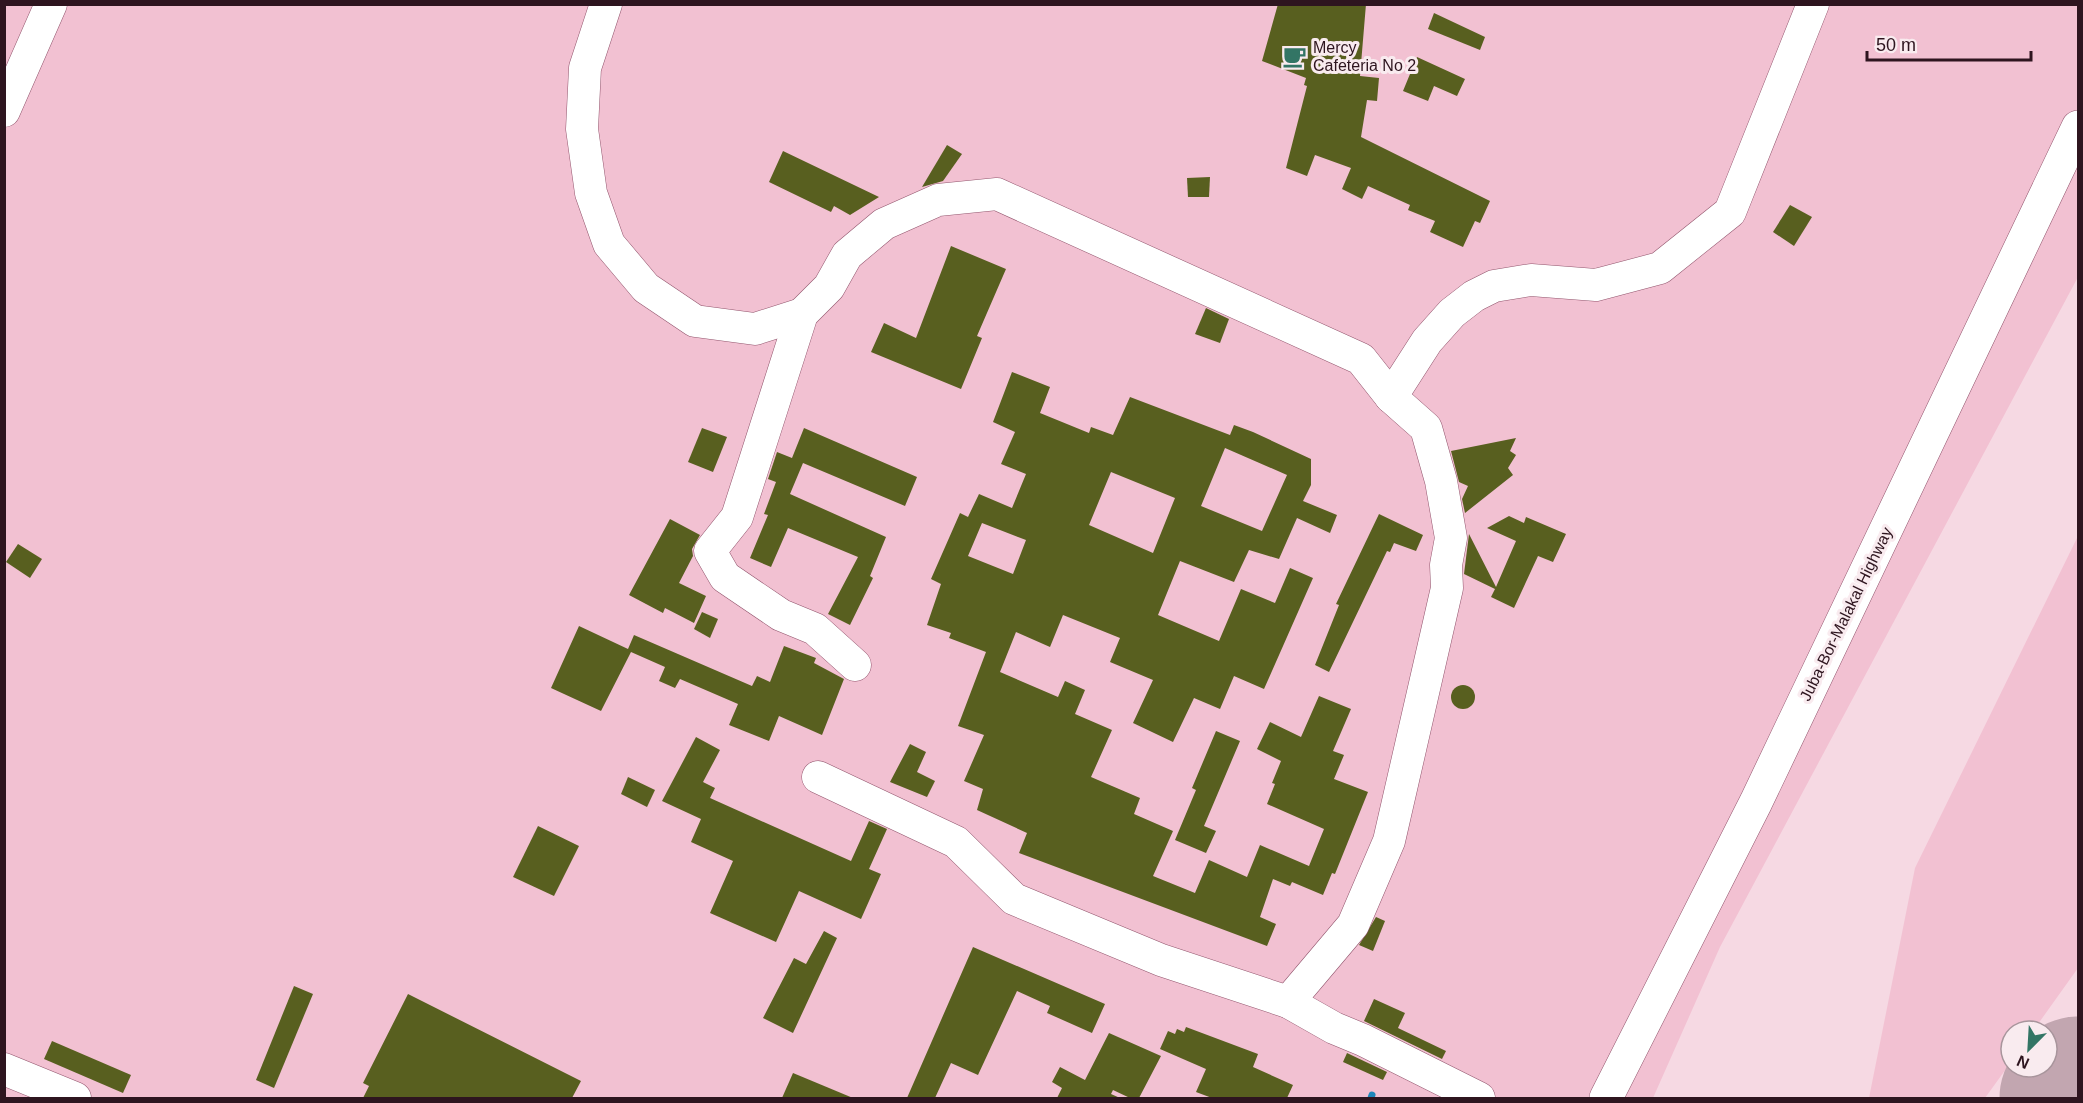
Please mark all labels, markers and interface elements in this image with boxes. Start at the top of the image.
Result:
scale bar [1867,24,2030,62]
text: 50 m [1876,35,1916,55]
place label: Mercy Cafeteria No 2 [1313,39,1416,74]
cafe icon: Mercy Cafeteria No 2 [1282,43,1308,69]
street label: Juba-Bor-Malakal Highway [1796,524,1896,704]
north arrow [1999,1019,2059,1079]
text: N [2014,1052,2032,1072]

